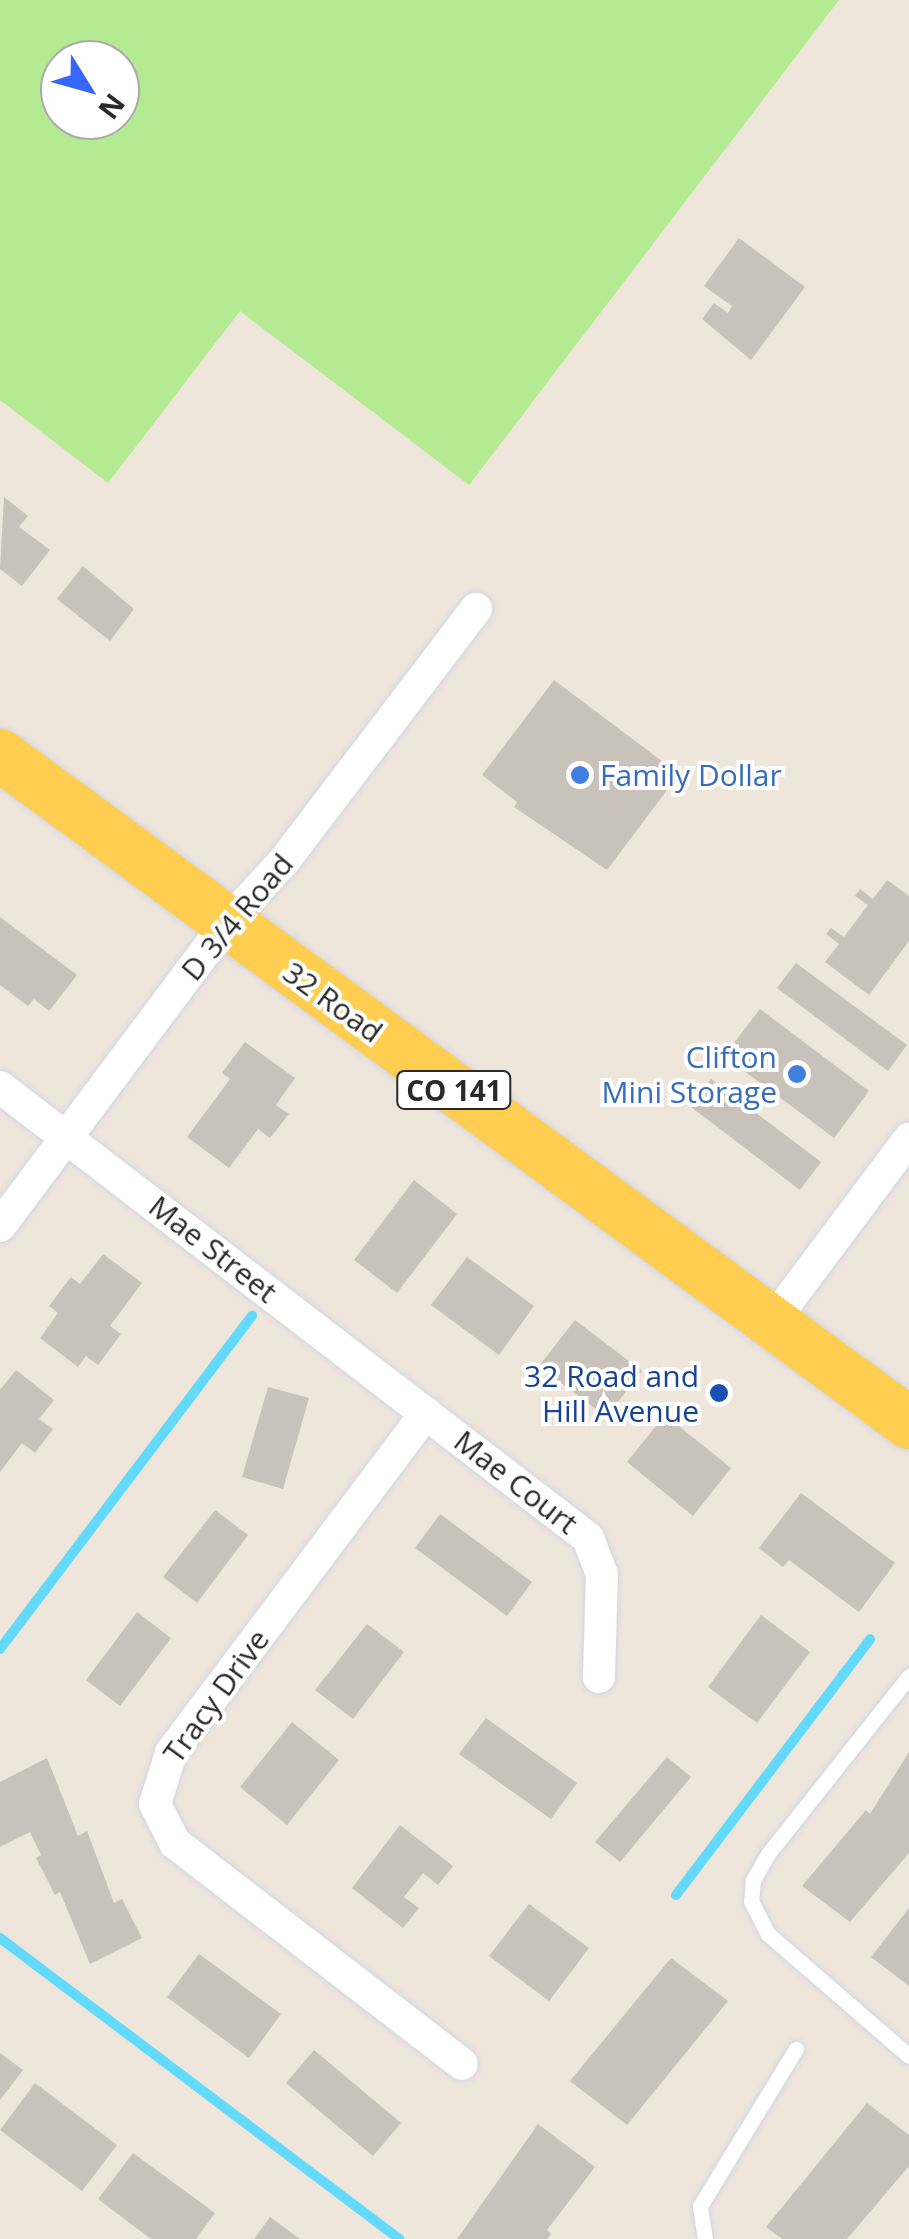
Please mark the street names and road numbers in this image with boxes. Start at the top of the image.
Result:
street label: D 3/4 Road [174,846,300,988]
street label: 32 Road [276,954,390,1050]
road number: CO 141 [394,1067,514,1113]
street label: Mae Street [142,1188,284,1310]
street label: Mae Court [447,1423,585,1541]
street label: Tracy Drive [156,1622,276,1770]

